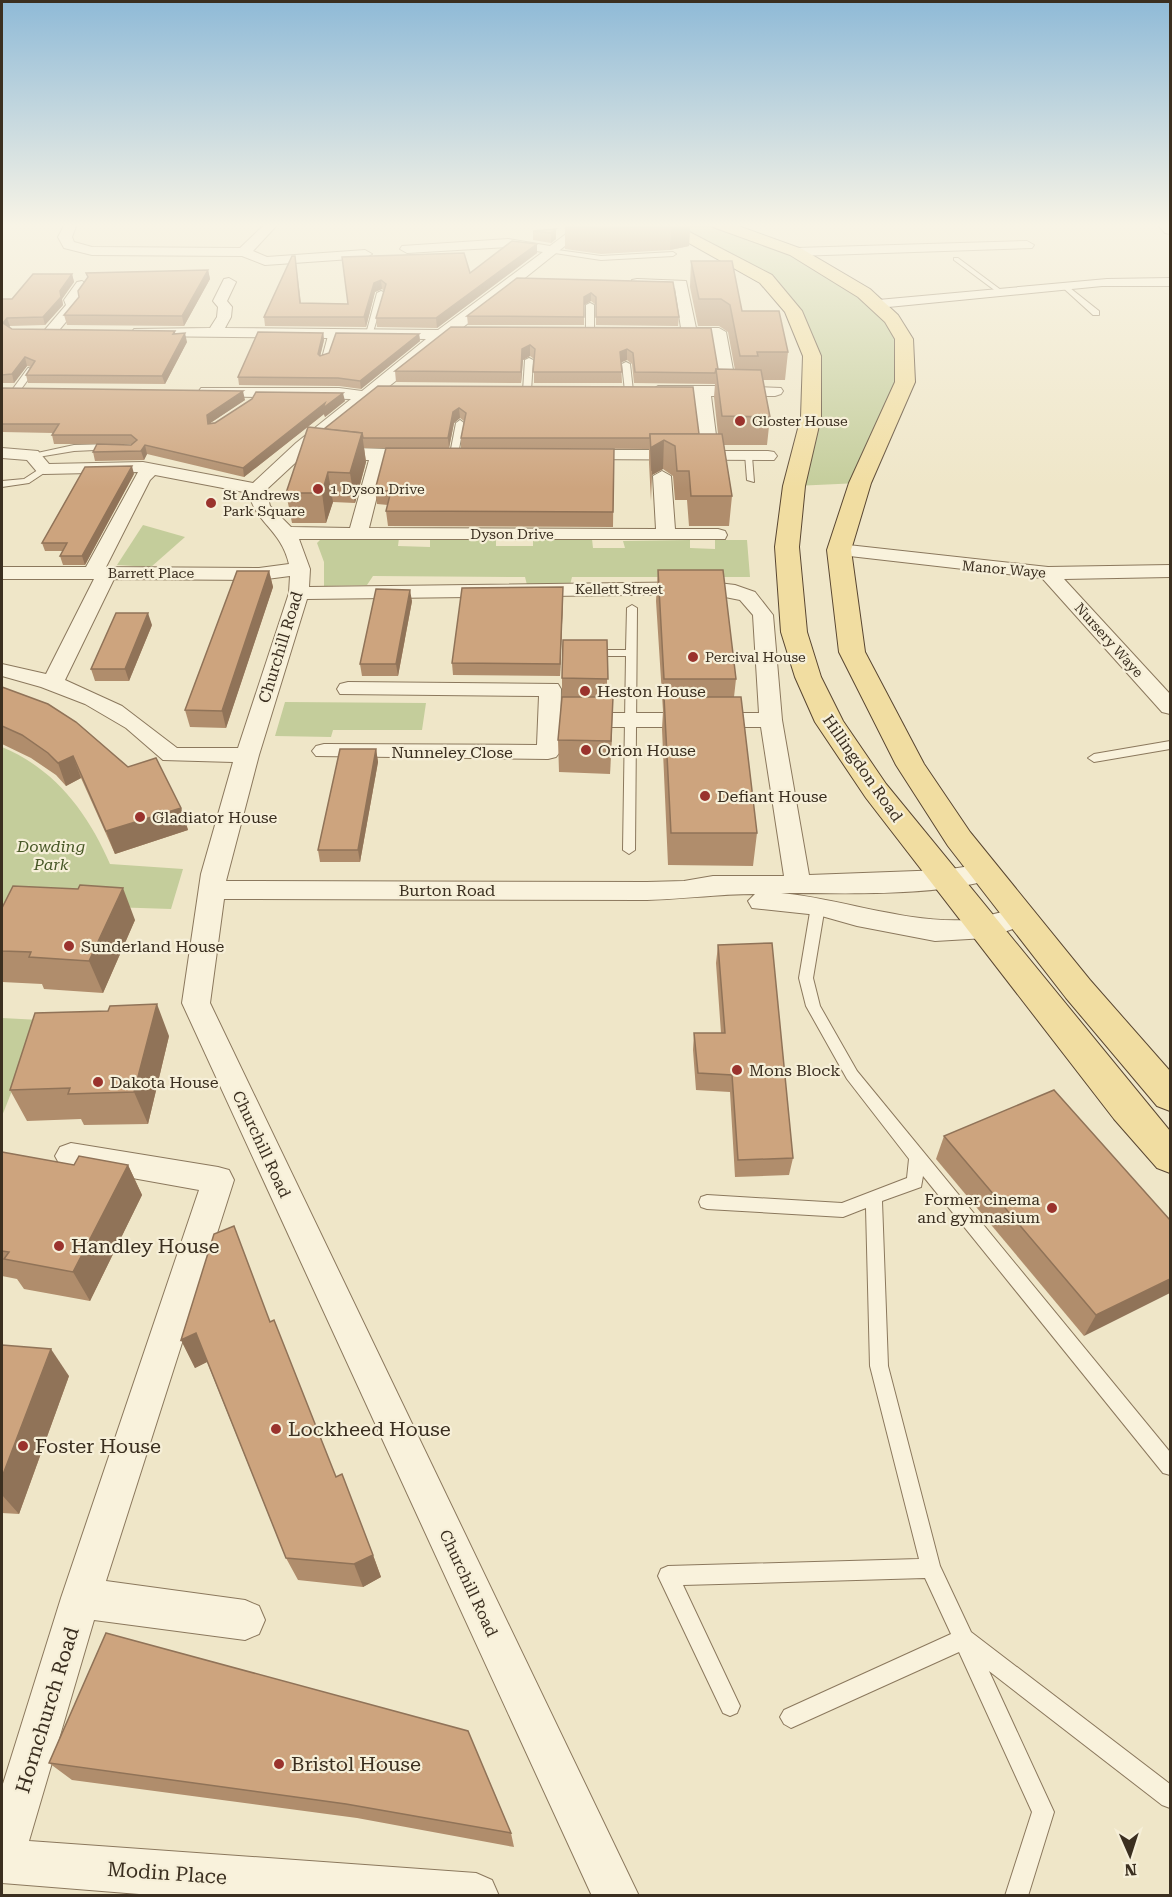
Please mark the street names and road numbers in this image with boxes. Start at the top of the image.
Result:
street label: Dyson Drive [470,526,554,542]
street label: Manor Waye [961,557,1047,581]
street label: Barrett Place [108,565,194,581]
street label: Kellett Street [575,581,663,597]
street label: Churchill Road [254,589,306,705]
street label: Nursery Waye [1072,600,1147,681]
street label: Hillingdon Road [819,711,907,825]
street label: Nunneley Close [391,743,513,762]
street label: Burton Road [399,881,495,900]
street label: Churchill Road [228,1088,295,1201]
street label: Churchill Road [435,1527,502,1640]
street label: Hornchurch Road [10,1624,84,1796]
street label: Modin Place [106,1857,228,1889]

